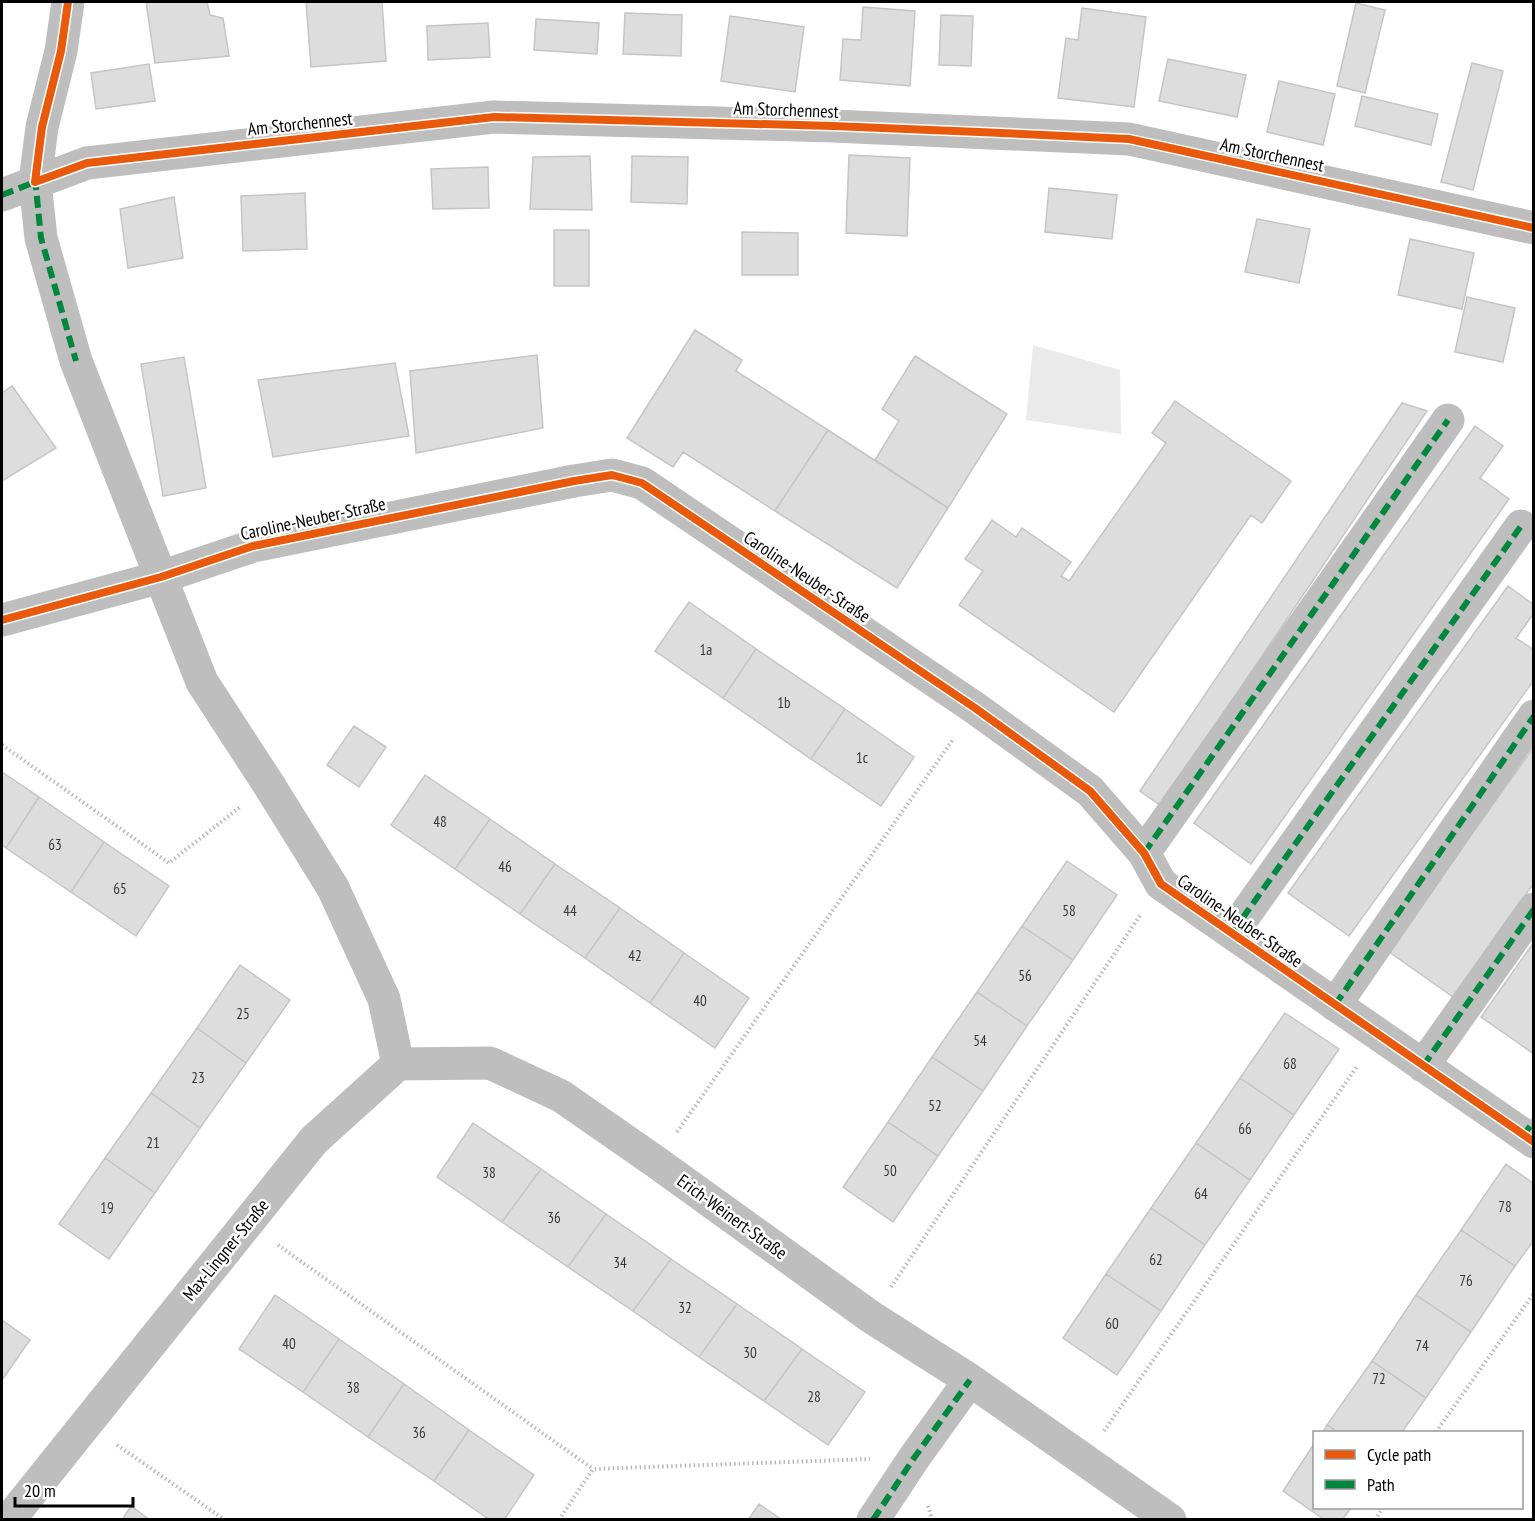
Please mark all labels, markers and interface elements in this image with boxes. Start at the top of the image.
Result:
street label: Am Storchennest [733,96,839,123]
street label: Am Storchennest [246,107,354,140]
street label: Am Storchennest [1218,132,1326,177]
street label: Caroline-Neuber-Straße [238,492,388,545]
street label: Caroline-Neuber-Straße [740,526,875,627]
house number: 1a [700,640,712,659]
house number: 1b [777,693,791,712]
house number: 1c [856,748,869,767]
house number: 48 [433,812,447,831]
house number: 63 [48,835,62,854]
house number: 46 [498,857,512,876]
street label: Caroline-Neuber-Straße [1173,869,1307,972]
house number: 65 [113,879,127,898]
house number: 44 [563,901,577,920]
house number: 58 [1062,901,1076,920]
house number: 42 [628,946,642,965]
house number: 56 [1018,966,1032,985]
house number: 40 [693,991,707,1010]
house number: 25 [236,1004,250,1023]
house number: 54 [973,1031,987,1050]
house number: 68 [1283,1054,1297,1073]
house number: 23 [191,1068,205,1087]
house number: 52 [928,1096,942,1115]
house number: 66 [1238,1119,1252,1138]
house number: 21 [146,1133,160,1152]
house number: 50 [883,1161,897,1180]
house number: 38 [482,1163,496,1182]
street label: Erich-Weinert-Straße [673,1169,792,1264]
house number: 64 [1194,1184,1208,1203]
street label: Max-Lingner-Straße [178,1194,274,1305]
house number: 78 [1498,1197,1512,1216]
house number: 19 [100,1198,114,1217]
house number: 36 [547,1208,561,1227]
house number: 62 [1149,1250,1163,1269]
house number: 34 [613,1253,627,1272]
house number: 76 [1459,1271,1473,1290]
house number: 32 [678,1298,692,1317]
house number: 60 [1105,1314,1119,1333]
house number: 40 [282,1334,296,1353]
house number: 74 [1415,1336,1429,1355]
house number: 30 [743,1343,757,1362]
house number: 72 [1372,1369,1386,1388]
house number: 38 [346,1378,360,1397]
house number: 28 [807,1387,821,1406]
house number: 36 [412,1423,426,1442]
legend [1313,1431,1523,1509]
text: Cycle path [1367,1443,1431,1466]
scale bar [15,1470,134,1508]
text: Path [1367,1473,1395,1496]
text: 20 m [24,1479,56,1502]

